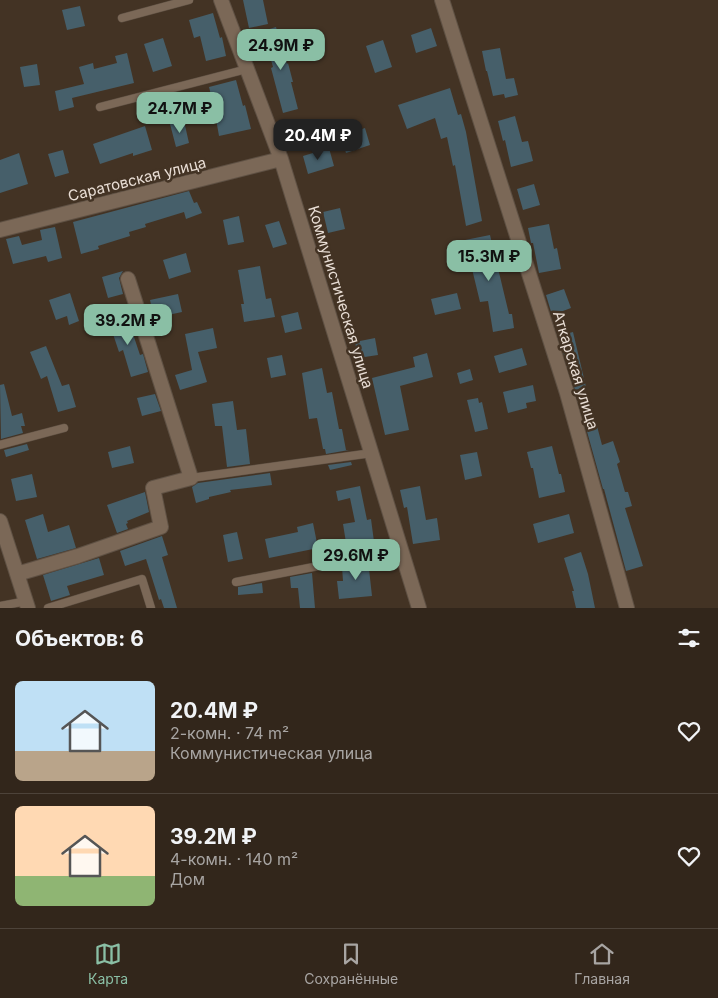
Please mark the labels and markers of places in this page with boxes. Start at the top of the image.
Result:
pin: 24.9M ₽ [235,28,327,71]
pin: 24.7M ₽ [134,92,226,134]
pin: 20.4M ₽ [272,119,364,161]
pin: 15.3M ₽ [443,240,535,282]
pin: 39.2M ₽ [82,304,174,346]
pin: 29.6M ₽ [310,538,402,581]

